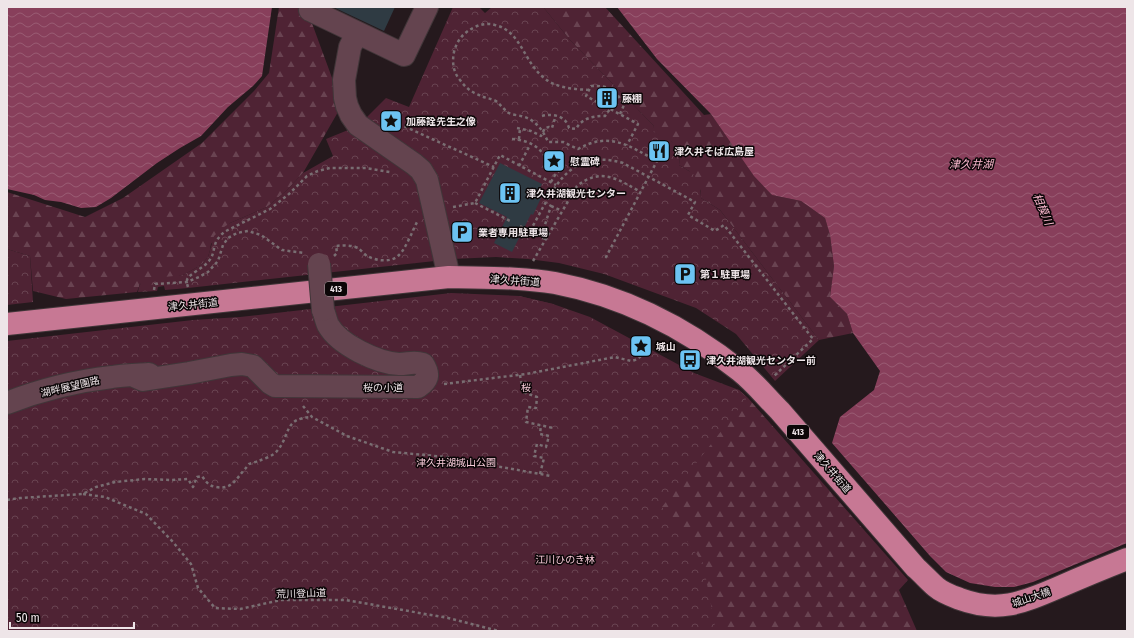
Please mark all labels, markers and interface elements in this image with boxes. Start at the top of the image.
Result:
building icon: 藤棚 [594,85,620,111]
place label: 藤棚 [622,93,642,105]
place icon: 加藤詮先生之像 [378,108,404,134]
place label: 加藤詮先生之像 [406,116,476,128]
restaurant icon: 津久井そば広島屋 [646,138,672,164]
place label: 津久井そば広島屋 [674,146,754,158]
place icon: 慰霊碑 [541,148,567,174]
place label: 慰霊碑 [570,156,600,168]
water label: 津久井湖 [949,158,995,171]
building icon: 津久井湖観光センター [497,180,523,206]
place label: 津久井湖観光センター [526,188,626,200]
water label: 相模川 [1030,191,1055,228]
parking icon: 業者専用駐車場 [449,219,475,245]
place label: 業者専用駐車場 [478,227,548,239]
parking icon: 第１駐車場 [672,261,698,287]
place label: 第１駐車場 [700,269,750,281]
street label: 津久井街道 [490,273,540,289]
road number: 413 [325,282,347,296]
street label: 津久井街道 [168,296,219,314]
place icon: 城山 [628,333,654,359]
place label: 城山 [656,341,676,353]
bus stop icon: 津久井湖観光センター前 [677,347,703,373]
place label: 津久井湖観光センター前 [706,355,816,367]
street label: 湖畔展望園路 [40,374,101,400]
street label: 桜の小道 [363,382,403,394]
park label: 桜 [521,382,531,394]
road number: 413 [787,425,809,439]
street label: 津久井街道 [811,450,853,495]
park label: 津久井湖城山公園 [416,457,496,469]
park label: 江川ひのき林 [535,554,595,566]
street label: 城山大橋 [1010,586,1052,610]
street label: 荒川登山道 [276,587,326,601]
scale bar [10,604,134,630]
text: 50 m [16,611,40,625]

